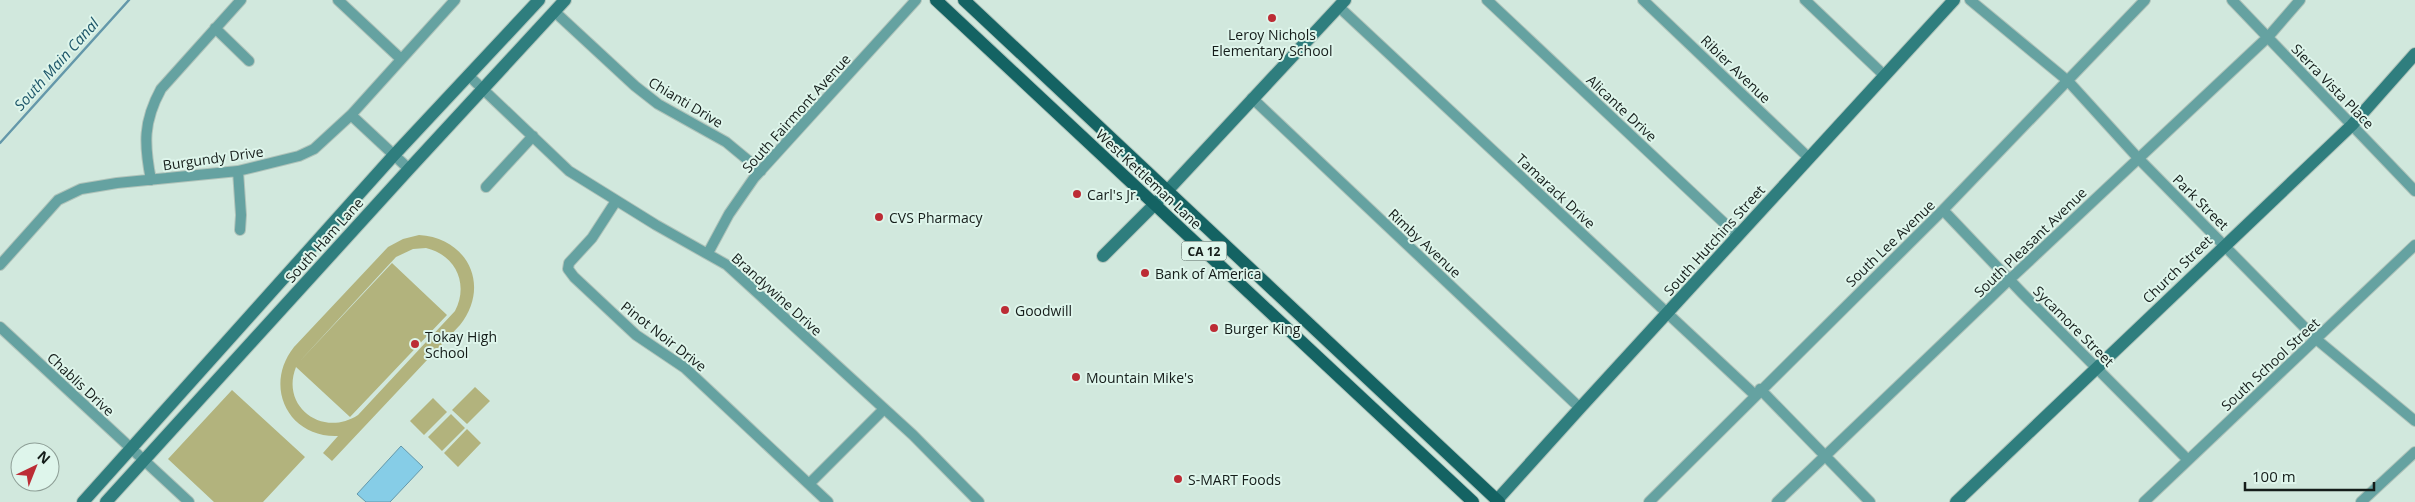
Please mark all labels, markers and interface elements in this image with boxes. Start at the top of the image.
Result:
marker: Leroy Nichols Elementary School [1266,12,1278,24]
water label: South Main Canal [9,13,104,114]
place label: Leroy Nichols Elementary School [1211,25,1333,60]
street label: Ribier Avenue [1697,31,1775,107]
street label: Sierra Vista Place [2288,39,2379,133]
street label: South Fairmont Avenue [738,50,855,176]
street label: Alicante Drive [1583,70,1661,146]
street label: Chianti Drive [645,72,727,132]
street label: West Kettleman Lane [1092,125,1206,233]
street label: Burgundy Drive [161,142,265,174]
street label: Tamarack Drive [1512,149,1600,233]
street label: Park Street [2169,170,2233,234]
street label: South Hutchins Street [1659,181,1769,299]
street label: South Pleasant Avenue [1969,183,2091,301]
place label: Carl's Jr. [1087,185,1139,204]
marker: Carl's Jr. [1071,188,1083,200]
street label: South Ham Lane [281,193,367,287]
street label: South Lee Avenue [1841,195,1939,291]
street label: Rimby Avenue [1384,204,1466,282]
place label: CVS Pharmacy [889,208,983,227]
marker: CVS Pharmacy [873,211,885,223]
street label: Church Street [2138,231,2216,307]
road number: CA 12 [1182,242,1226,260]
street label: Brandywine Drive [728,248,826,340]
place label: Bank of America [1155,264,1262,283]
marker: Bank of America [1139,267,1151,279]
street label: Sycamore Street [2029,281,2119,371]
street label: Pinot Noir Drive [617,297,711,375]
place label: Goodwill [1015,301,1072,320]
marker: Goodwill [999,304,1011,316]
street label: South School Street [2217,313,2323,415]
place label: Burger King [1224,319,1301,338]
marker: Burger King [1208,322,1220,334]
place label: Tokay High School [425,327,497,362]
marker: Tokay High School [409,338,421,350]
street label: Chablis Drive [43,348,119,420]
place label: Mountain Mike's [1086,368,1194,387]
marker: Mountain Mike's [1070,371,1082,383]
north arrow [10,442,60,492]
text: N [34,446,55,468]
scale bar [2245,460,2374,492]
text: 100 m [2252,466,2296,486]
place label: S-MART Foods [1188,470,1281,489]
marker: S-MART Foods [1172,473,1184,485]

